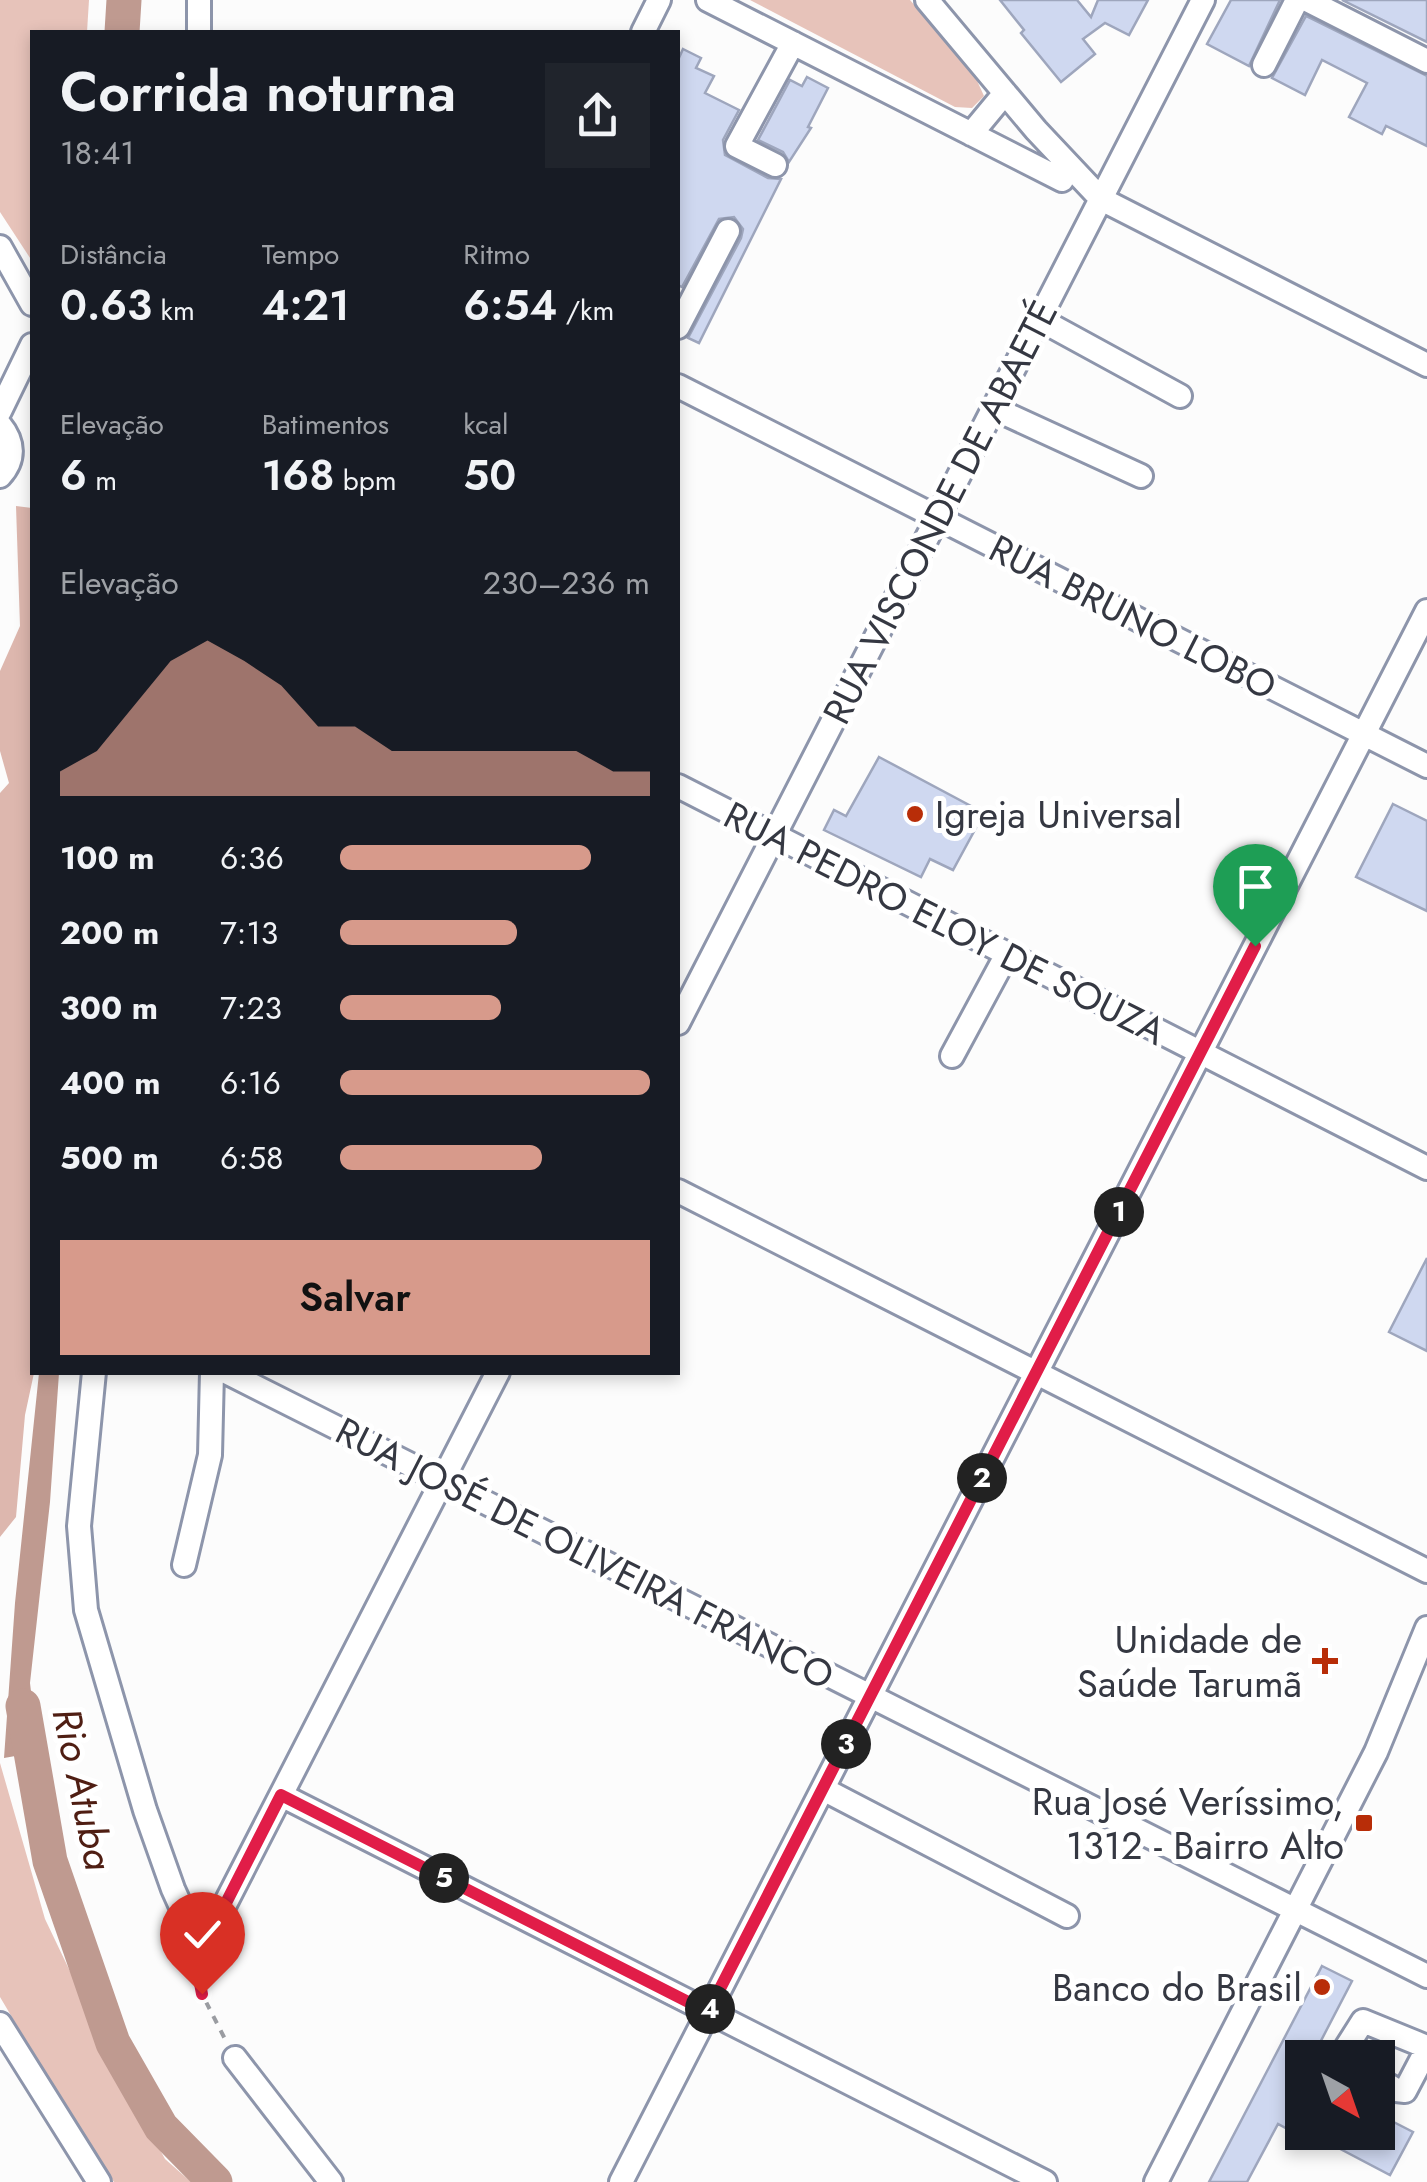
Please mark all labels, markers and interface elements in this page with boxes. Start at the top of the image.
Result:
text: Corrida noturna [60,52,456,132]
button: share [545,63,650,168]
text: 18:41 [60,130,135,176]
text: Distância [60,234,167,275]
text: Tempo [262,234,339,275]
text: Ritmo [463,234,530,275]
text: 0.63 [60,275,152,336]
text: 4:21 [262,275,350,336]
text: 6:54 [463,275,557,336]
text: km [152,290,195,331]
text: /km [557,290,614,331]
street label: RUA VISCONDE DE ABAETÉ [809,291,1071,733]
text: Elevação [60,404,164,445]
text: Batimentos [262,404,389,445]
text: kcal [463,404,509,445]
text: 6 [60,445,87,506]
text: 168 [262,445,334,506]
text: 50 [463,445,516,506]
text: m [87,460,117,501]
text: bpm [334,460,397,501]
street label: RUA BRUNO LOBO [980,521,1286,713]
text: Elevação [60,560,179,606]
text: 230–236 m [483,560,650,606]
place label: Igreja Universal [935,787,1182,842]
street label: RUA PEDRO ELOY DE SOUZA [715,788,1175,1058]
marker: Igreja Universal [904,803,926,825]
text: 100 m [60,835,155,881]
text: 6:36 [220,835,284,881]
pin [1213,844,1298,947]
icon: arrive [1228,859,1283,914]
text: 200 m [60,910,159,956]
text: 7:13 [220,910,278,956]
text: 300 m [60,985,158,1031]
text: 7:23 [220,985,282,1031]
text: 400 m [60,1060,161,1106]
text: 6:16 [220,1060,281,1106]
text: 500 m [60,1135,159,1181]
text: 6:58 [220,1135,284,1181]
pin: 1 [1094,1187,1144,1237]
text: 1 [1112,1191,1126,1232]
button: Salvar [60,1240,650,1355]
street label: RUA JOSÉ DE OLIVEIRA FRANCO [326,1403,844,1703]
pin: 2 [957,1453,1007,1503]
text: 2 [973,1457,991,1498]
place label: Unidade de Saúde Tarumã [1077,1612,1302,1711]
marker: Unidade de Saúde Tarumã [1312,1648,1338,1674]
water label: Rio Atuba [38,1702,128,1876]
pin: 3 [821,1719,871,1769]
text: 3 [837,1723,855,1764]
place label: Rua José Veríssimo, 1312 - Bairro Alto [1032,1774,1344,1873]
marker: Rua José Veríssimo, 1312 - Bairro Alto [1353,1812,1375,1834]
pin: 5 [419,1853,469,1903]
text: 5 [435,1857,453,1898]
pin [160,1892,245,1995]
icon: check [175,1907,230,1962]
place label: Banco do Brasil [1052,1960,1302,2015]
marker: Banco do Brasil [1311,1976,1333,1998]
pin: 4 [685,1984,735,2034]
text: 4 [700,1988,720,2029]
north arrow [1285,2040,1395,2150]
map controls [1285,2040,1395,2150]

